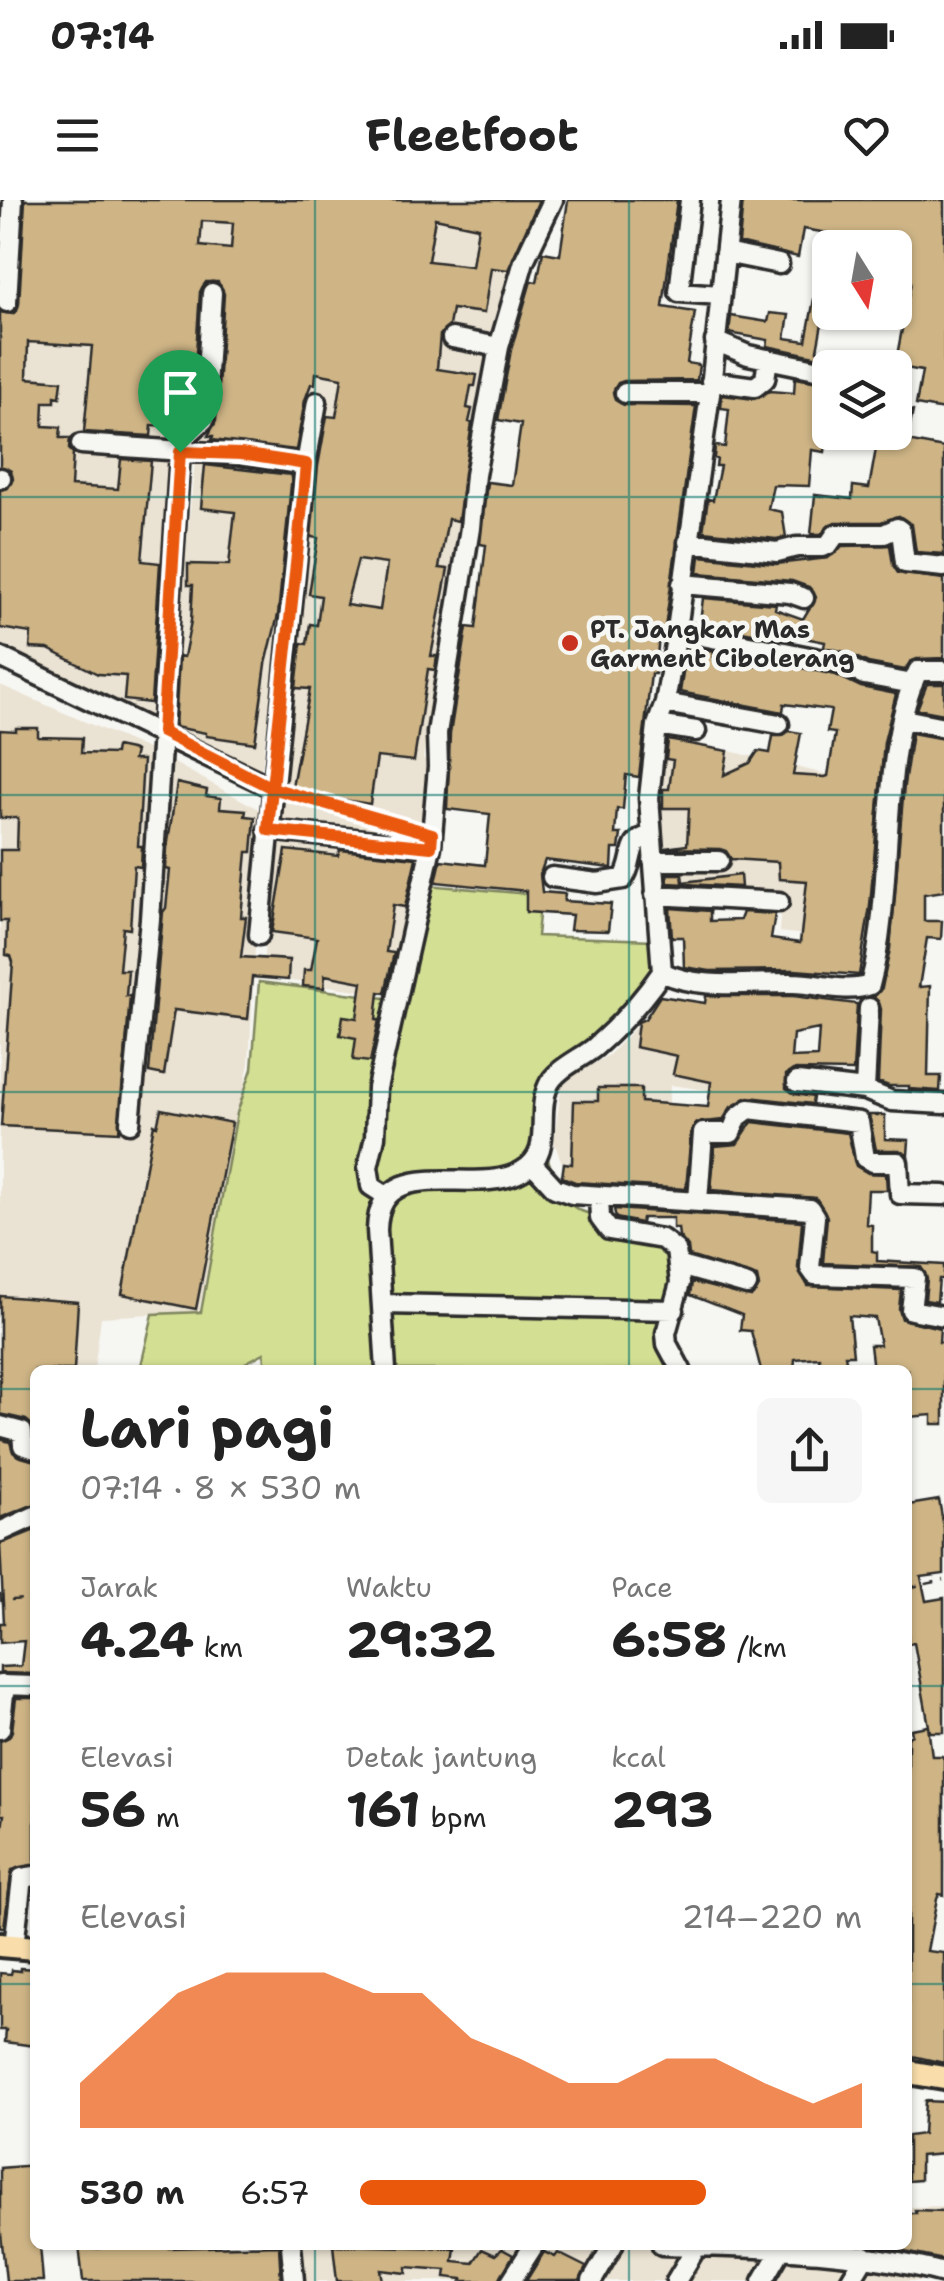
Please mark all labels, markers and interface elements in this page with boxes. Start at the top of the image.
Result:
text: 07:14 [50,10,154,61]
text: Fleetfoot [365,105,579,165]
icon: menu [50,108,105,163]
icon: heart [839,108,894,163]
north arrow [812,230,912,330]
map controls [812,230,912,450]
pin [138,350,223,453]
button: layers [812,350,912,450]
icon: arrive [153,365,208,420]
place label: PT. Jangkar Mas Garment Cibolerang [590,612,855,675]
marker: PT. Jangkar Mas Garment Cibolerang [559,632,581,654]
text: Lari pagi [80,1391,334,1465]
button: share [757,1398,862,1503]
text: 07:14 · 8 × 530 m [80,1466,361,1509]
text: Jarak [80,1568,158,1606]
text: Waktu [346,1568,432,1606]
text: Pace [611,1568,673,1606]
text: 4.24 [80,1606,194,1673]
text: 29:32 [346,1606,496,1673]
text: 6:58 [611,1606,727,1673]
text: km [194,1628,243,1666]
text: /km [727,1628,787,1666]
text: Elevasi [80,1738,174,1776]
text: Detak jantung [346,1738,537,1776]
text: kcal [611,1738,666,1776]
text: 56 [80,1776,146,1843]
text: 161 [346,1776,421,1843]
text: 293 [611,1776,714,1843]
text: m [146,1798,180,1836]
text: bpm [421,1798,487,1836]
text: Elevasi [80,1895,187,1938]
text: 214–220 m [681,1895,862,1938]
text: 530 m [80,2171,184,2214]
text: 6:57 [240,2171,310,2214]

